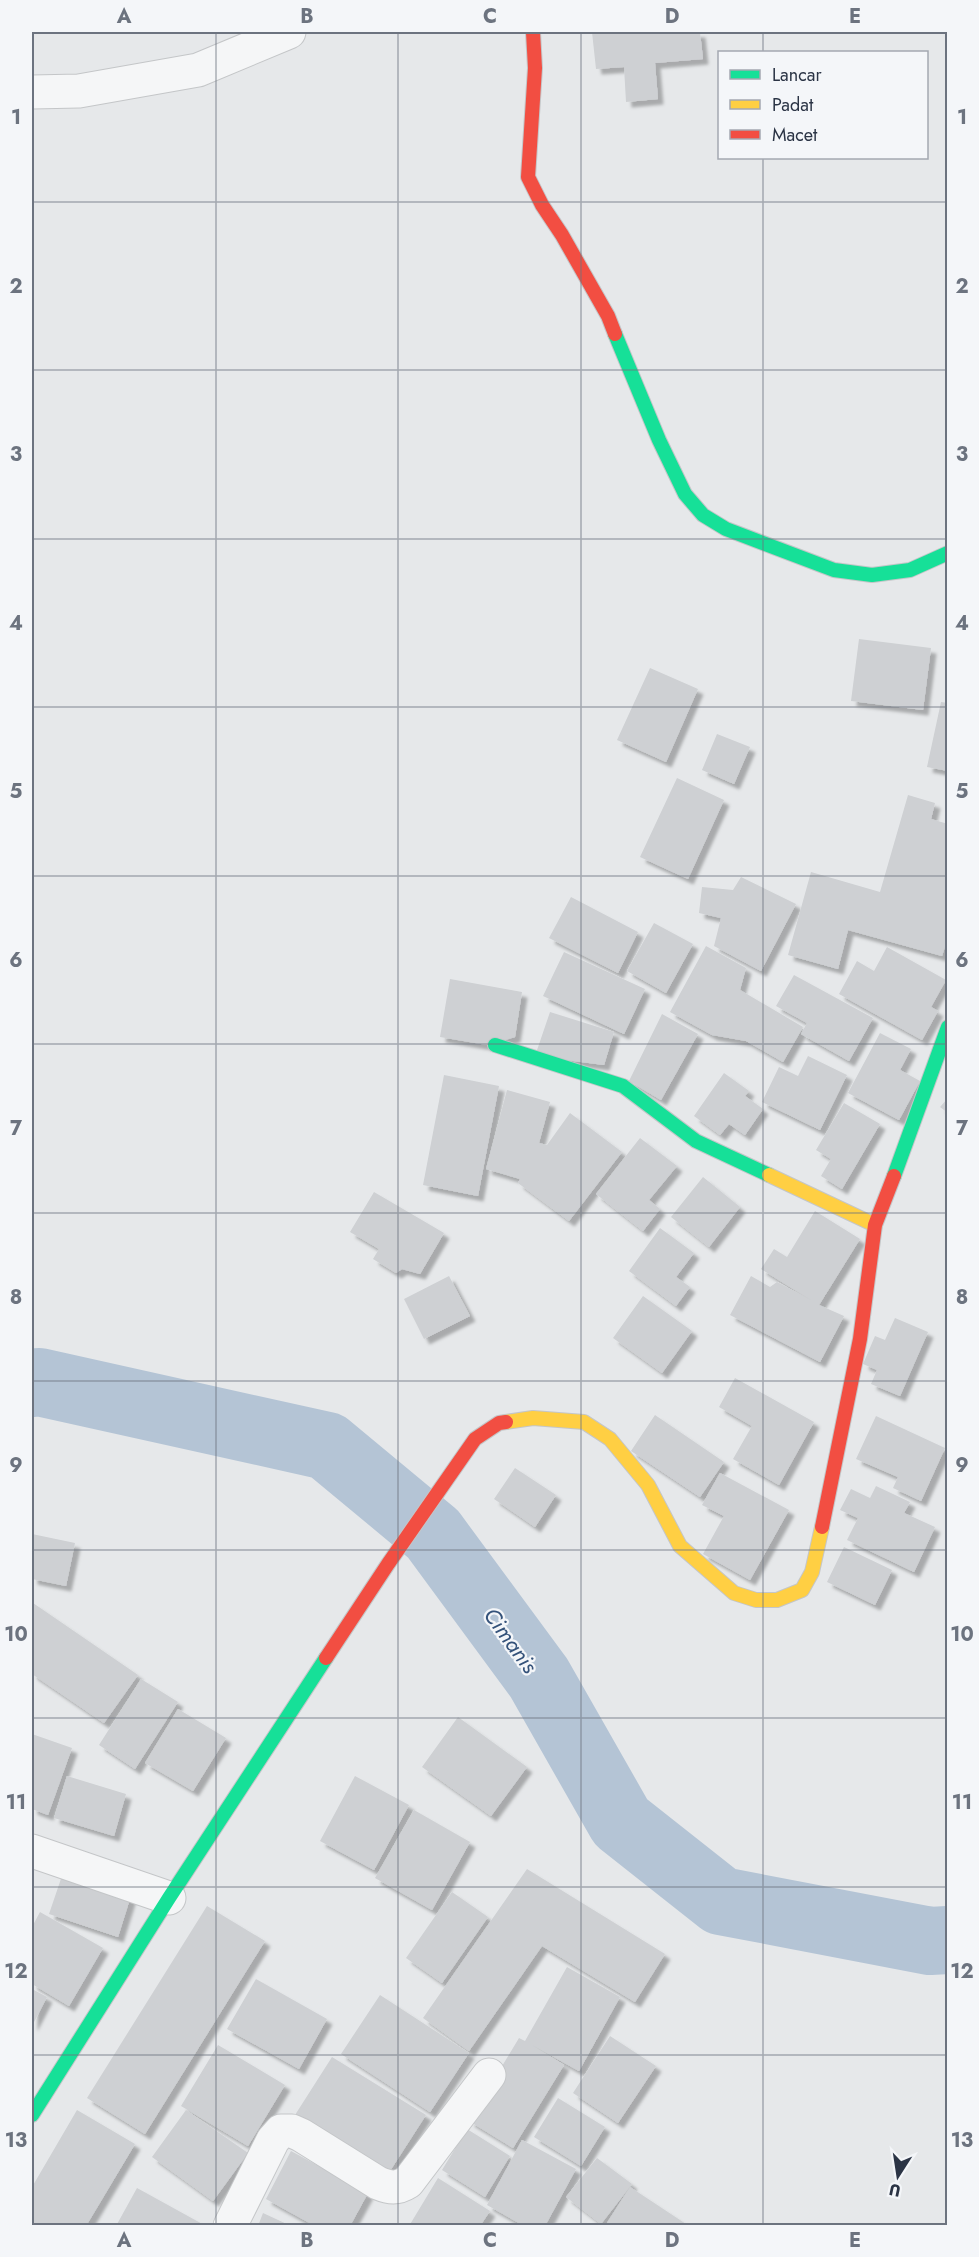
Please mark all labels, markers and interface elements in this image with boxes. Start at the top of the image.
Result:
text: A [116,2,132,31]
text: B [300,2,314,31]
text: C [483,2,497,31]
text: D [665,2,679,31]
text: E [849,2,861,31]
legend [718,51,928,159]
text: Lancar [772,62,822,88]
text: Padat [772,92,814,118]
text: 1 [11,103,21,132]
text: 1 [957,103,967,132]
text: Macet [772,122,818,148]
text: 2 [9,272,23,301]
text: 2 [955,272,969,301]
text: 3 [10,440,22,469]
text: 3 [956,440,968,469]
text: 4 [9,609,23,638]
text: 4 [955,609,969,638]
text: 5 [10,777,23,806]
text: 5 [956,777,969,806]
text: 6 [9,946,23,975]
text: 6 [955,946,969,975]
text: 7 [10,1114,23,1143]
text: 7 [956,1114,969,1143]
text: 8 [10,1283,22,1312]
text: 8 [956,1283,968,1312]
text: 9 [9,1451,23,1480]
text: 9 [955,1451,969,1480]
water label: Cimanis [476,1601,546,1680]
text: 10 [4,1620,28,1649]
text: 10 [950,1620,974,1649]
text: 11 [6,1788,26,1817]
text: 11 [952,1788,972,1817]
text: 12 [4,1957,28,1986]
text: 12 [950,1957,974,1986]
text: 13 [5,2126,27,2155]
text: 13 [951,2126,973,2155]
north arrow [868,2146,928,2206]
text: U [887,2178,903,2203]
text: A [116,2226,132,2255]
text: B [300,2226,314,2255]
text: C [483,2226,497,2255]
text: D [665,2226,679,2255]
text: E [849,2226,861,2255]

